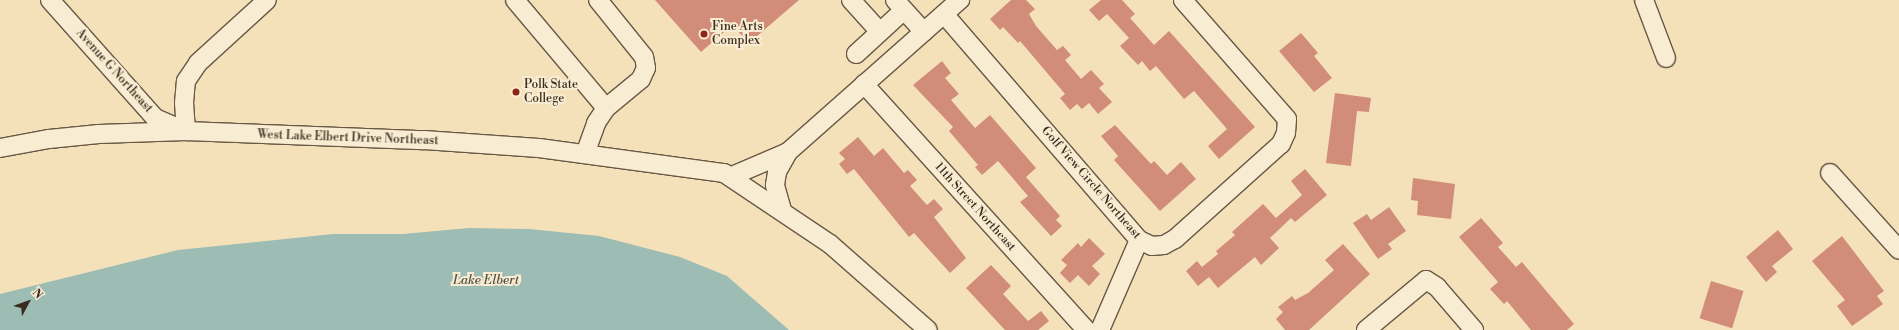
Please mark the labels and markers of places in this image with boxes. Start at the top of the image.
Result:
place label: Fine Arts Complex [712,20,763,48]
marker: Fine Arts Complex [699,29,709,39]
place label: Polk State College [524,78,578,106]
marker: Polk State College [511,87,521,97]

